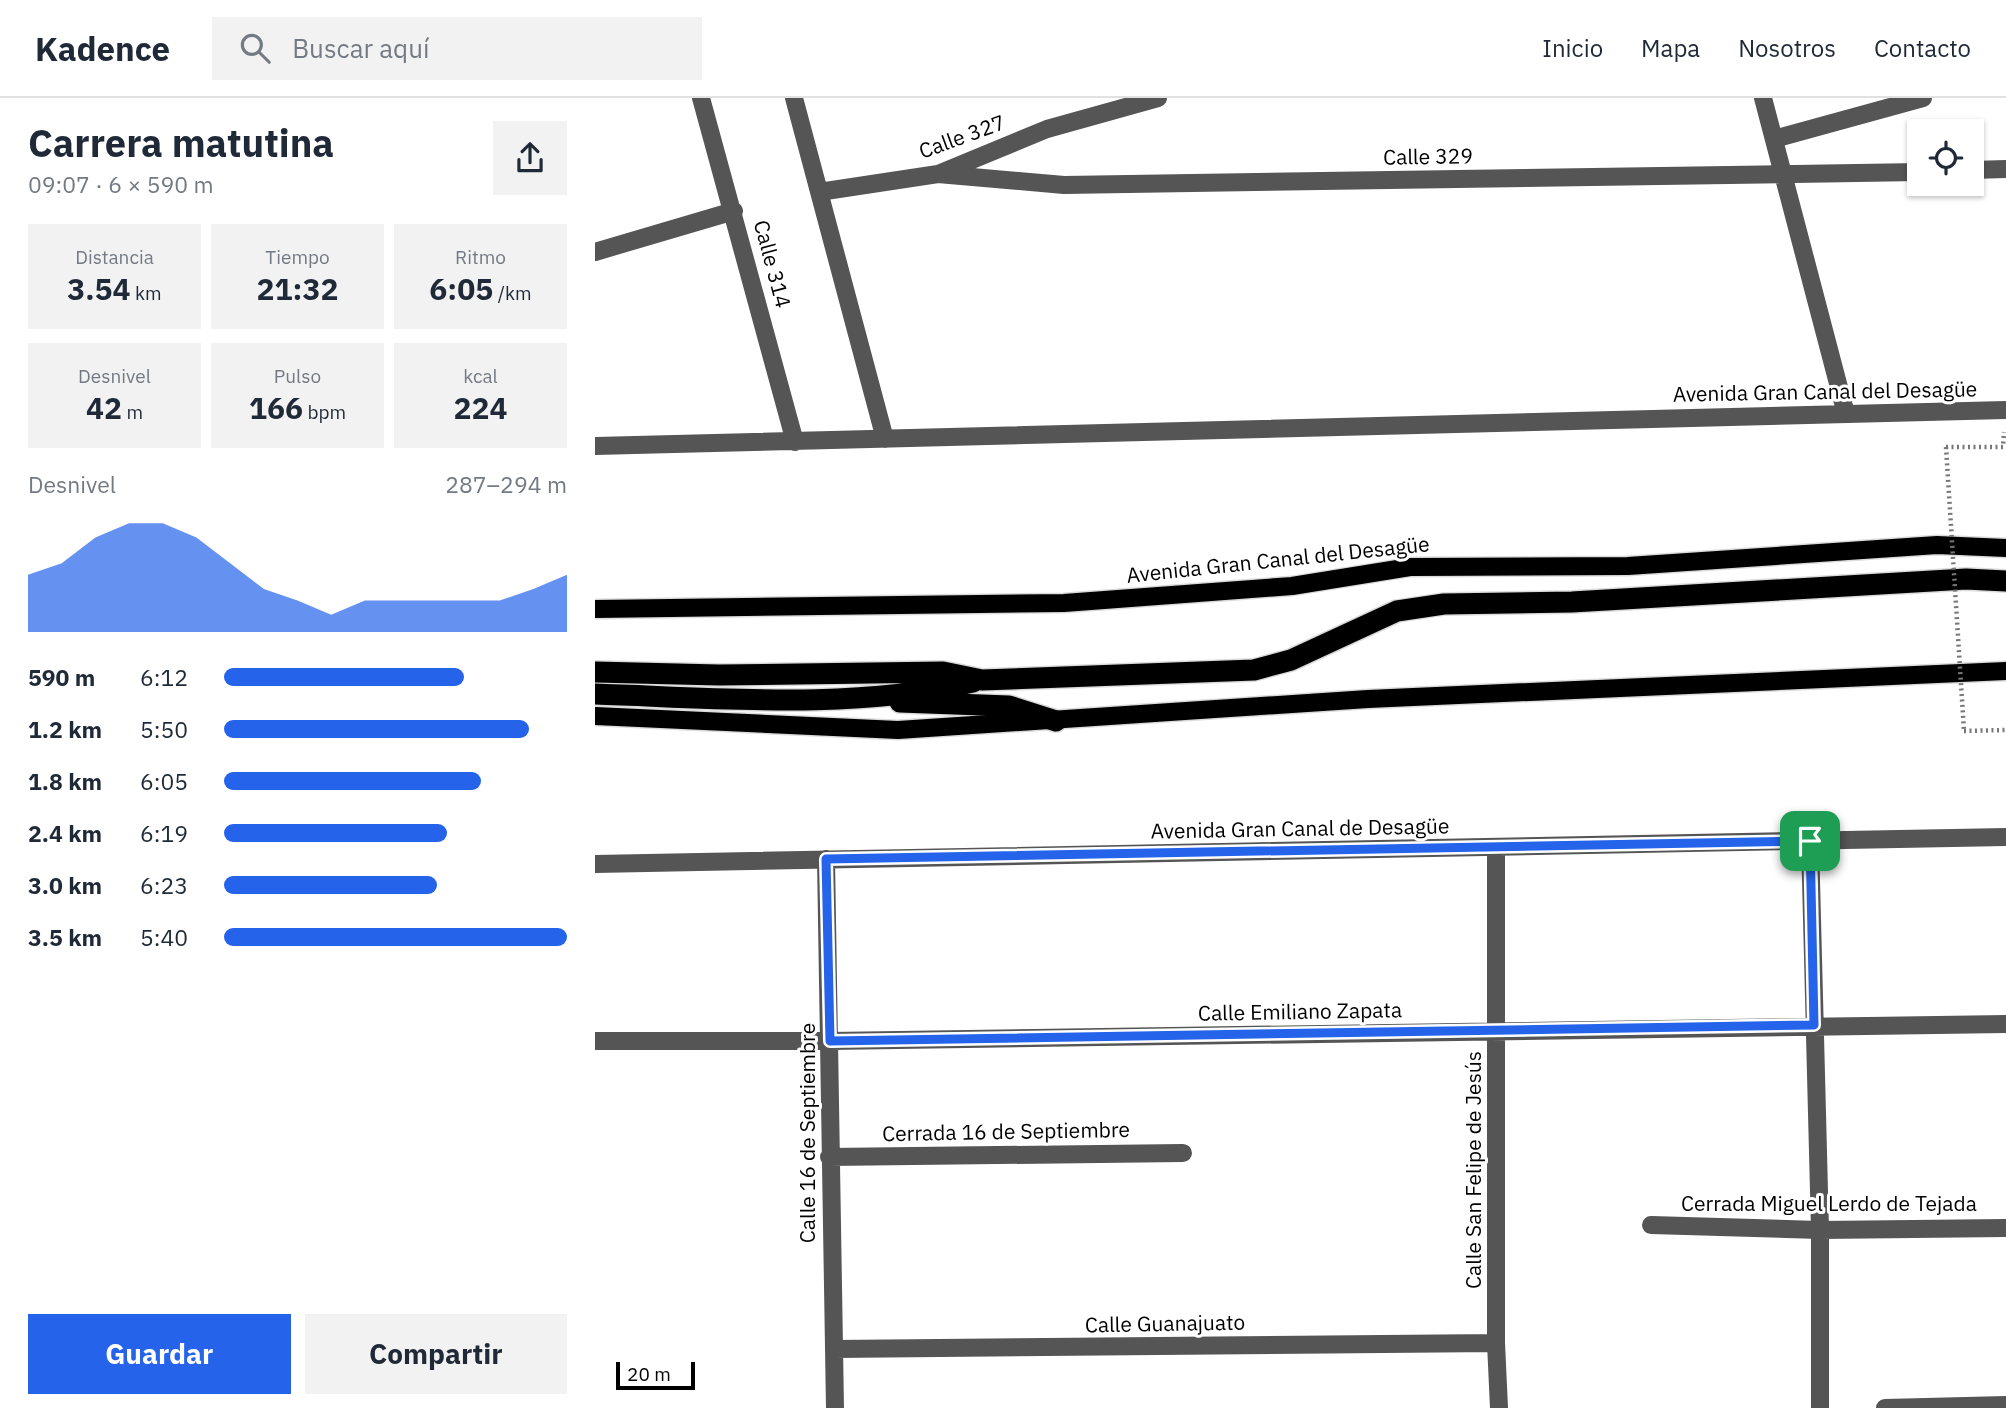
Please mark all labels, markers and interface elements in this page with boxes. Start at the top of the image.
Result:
search box [212,17,702,80]
text: Kadence [35,27,170,70]
icon: search [236,29,274,67]
text: Buscar aquí [292,31,429,65]
text: Inicio [1542,32,1603,64]
text: Mapa [1641,32,1700,64]
text: Nosotros [1738,32,1836,64]
text: Contacto [1874,32,1971,64]
street label: Calle 327 [915,108,1009,165]
text: Carrera matutina [28,118,334,167]
map controls [1907,119,1984,196]
button: locate [1907,119,1984,196]
button: share [493,121,567,195]
street label: Calle 329 [1383,141,1473,171]
text: 09:07 · 6 × 590 m [28,169,214,199]
street label: Calle 314 [748,217,798,311]
text: Distancia [75,245,154,269]
text: Tiempo [265,245,330,269]
text: Ritmo [455,245,506,269]
text: 3.54 [67,269,131,308]
text: 21:32 [257,269,338,308]
text: 6:05 [429,269,493,308]
text: km [131,281,162,305]
text: /km [493,281,532,305]
text: Desnivel [78,364,151,388]
text: Pulso [274,364,321,388]
text: kcal [463,364,498,388]
street label: Avenida Gran Canal del Desagüe [1672,374,1977,408]
text: 42 [86,388,122,427]
text: 166 [249,388,303,427]
text: 224 [454,388,508,427]
text: m [122,400,143,424]
text: bpm [303,400,346,424]
text: Desnivel [28,469,116,499]
text: 287–294 m [445,469,567,499]
street label: Avenida Gran Canal del Desagüe [1125,529,1431,589]
text: 590 m [28,662,95,692]
text: 6:12 [140,662,188,692]
text: 1.2 km [28,714,102,744]
text: 5:50 [140,714,188,744]
text: 1.8 km [28,766,102,796]
text: 6:05 [140,766,188,796]
street label: Avenida Gran Canal de Desagüe [1150,811,1450,845]
pin [1780,811,1840,871]
text: 2.4 km [28,818,102,848]
text: 6:19 [140,818,188,848]
icon: arrive [1791,822,1829,860]
text: 3.0 km [28,870,102,900]
text: 6:23 [140,870,188,900]
text: 3.5 km [28,922,102,952]
text: 5:40 [140,922,188,952]
street label: Calle Emiliano Zapata [1198,995,1402,1027]
street label: Calle 16 de Septiembre [793,1023,821,1243]
street label: Calle San Felipe de Jesús [1459,1051,1487,1289]
street label: Cerrada 16 de Septiembre [882,1115,1130,1147]
street label: Cerrada Miguel Lerdo de Tejada [1681,1189,1977,1217]
street label: Calle Guanajuato [1085,1308,1245,1338]
button: Guardar [28,1314,291,1394]
button: Compartir [305,1314,567,1394]
scale bar [616,1359,695,1391]
text: 20 m [627,1362,671,1386]

